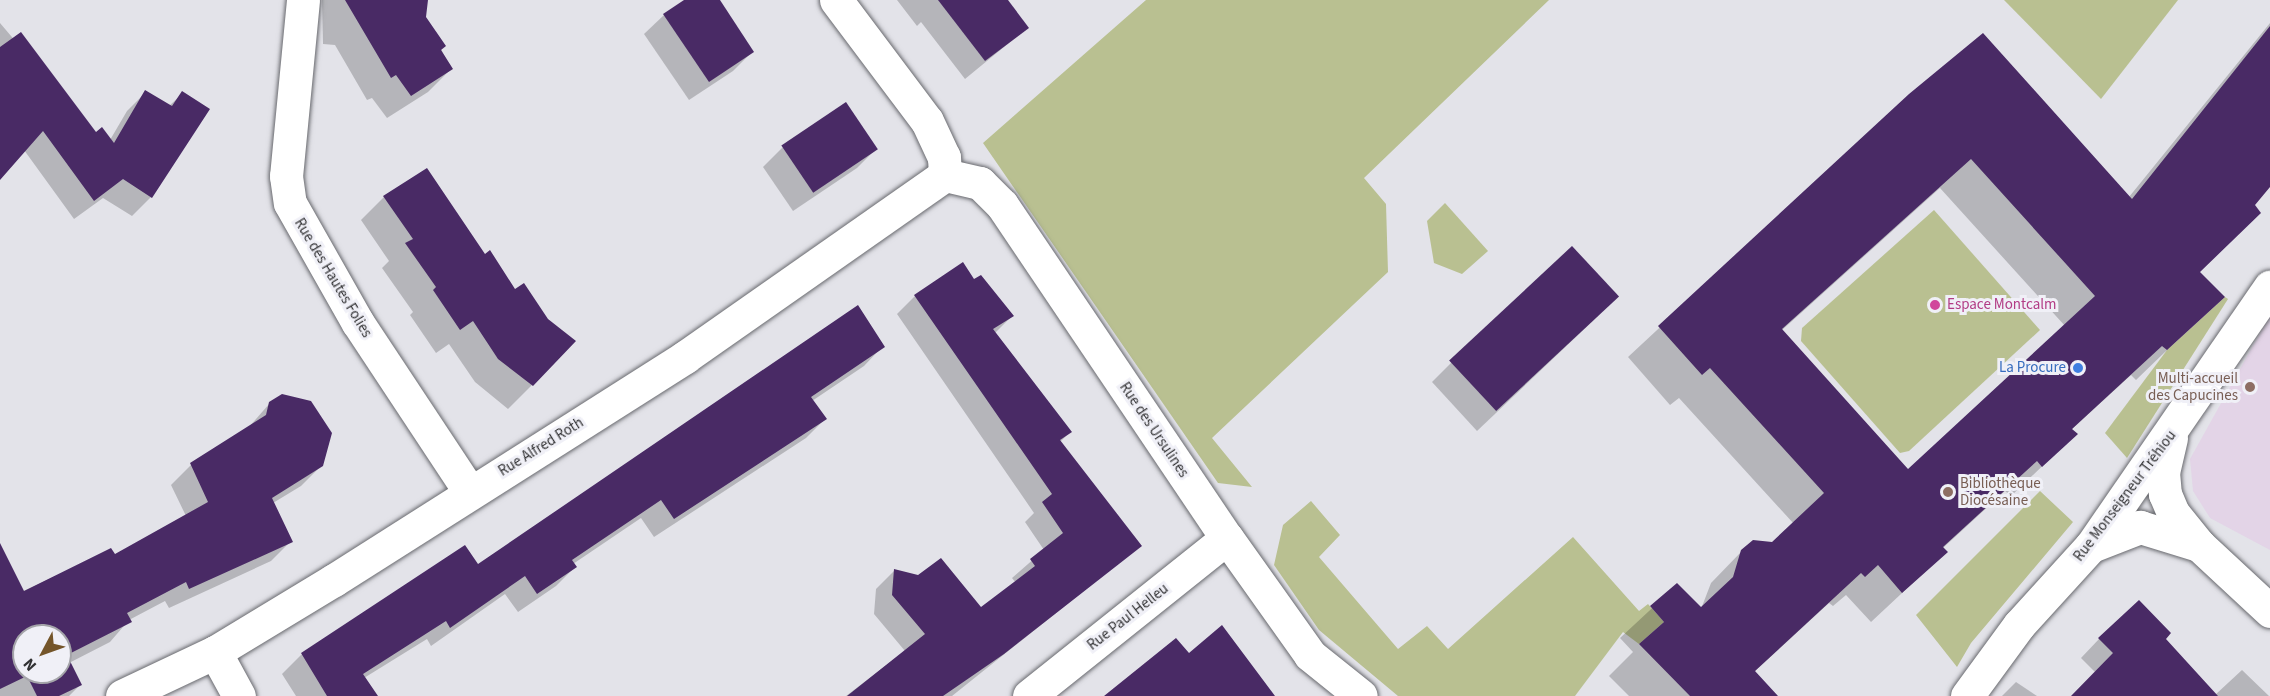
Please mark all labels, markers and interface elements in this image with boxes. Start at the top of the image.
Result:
street label: Rue des Hautes Folies [290,215,376,341]
place label: Espace Montcalm [1947,296,2056,314]
marker: Espace Montcalm [1928,298,1942,312]
place label: La Procure [1999,359,2066,377]
marker: La Procure [2071,361,2085,375]
place label: Multi-accueil des Capucines [2148,369,2238,404]
street label: Rue des Ursulines [1116,379,1192,481]
marker: Multi-accueil des Capucines [2243,380,2257,394]
street label: Rue Alfred Roth [495,414,587,480]
street label: Rue Monseigneur Tréhiou [2070,427,2180,565]
place label: Bibliothèque Diocésaine [1960,474,2041,509]
marker: Bibliothèque Diocésaine [1941,485,1955,499]
street label: Rue Paul Helleu [1084,580,1172,654]
north arrow [12,624,72,684]
text: N [18,653,42,676]

